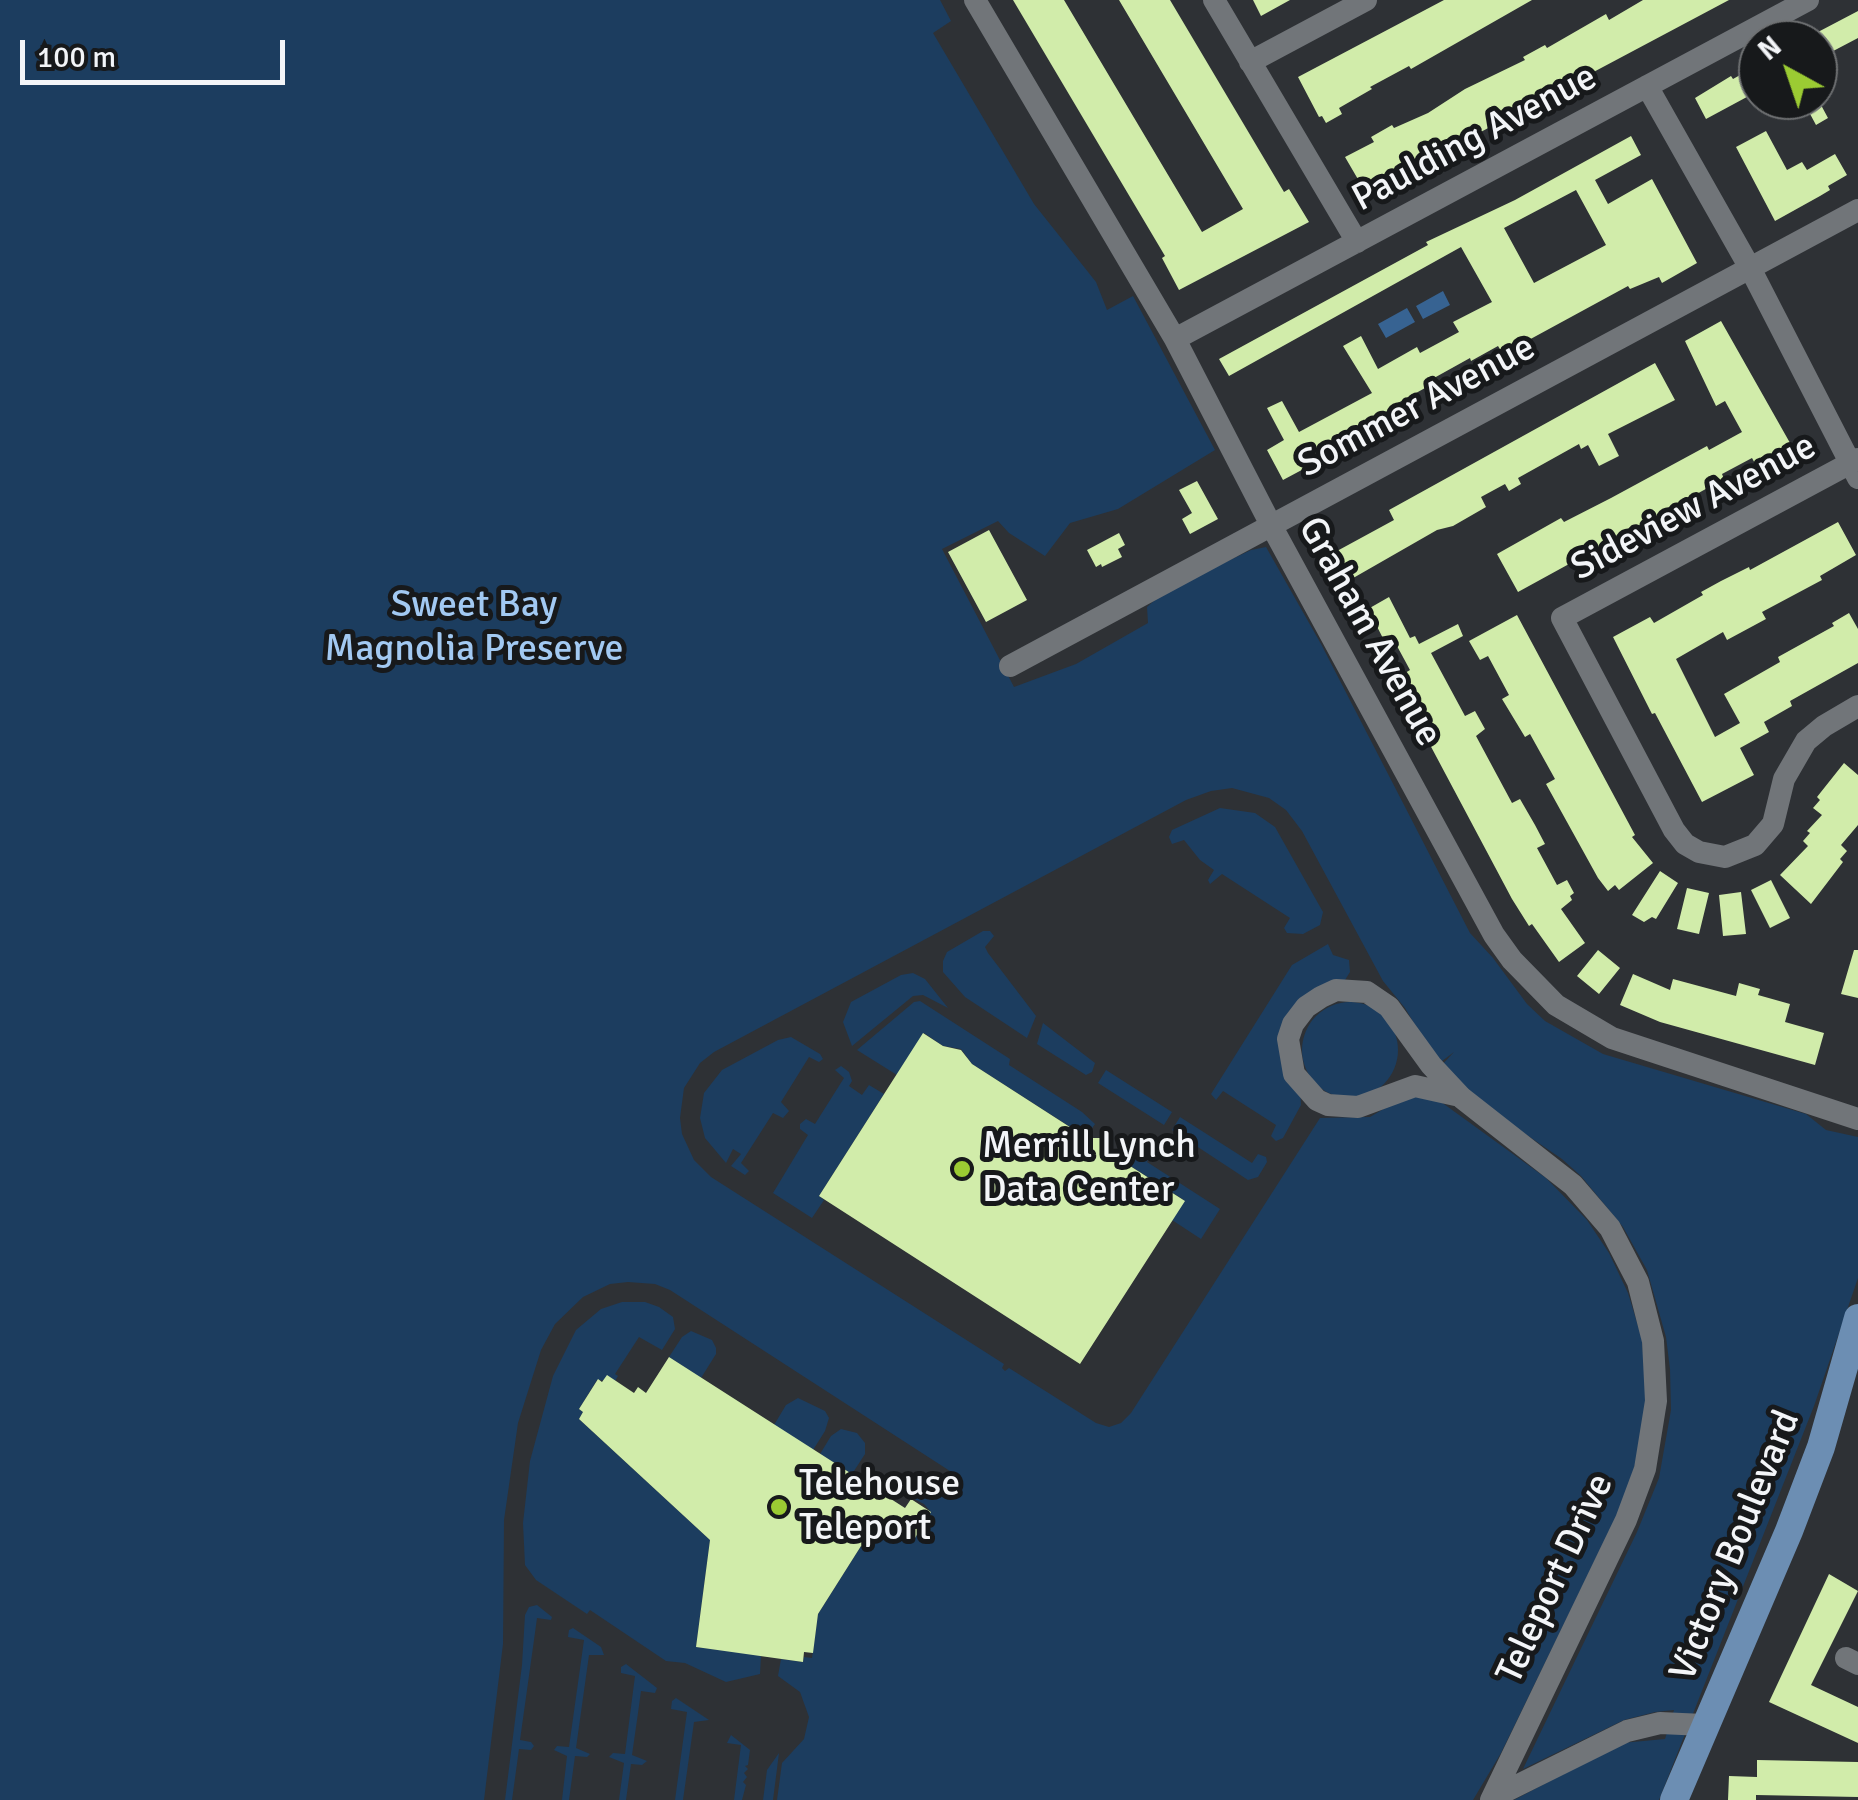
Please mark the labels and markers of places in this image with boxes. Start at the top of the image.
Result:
place label: Merrill Lynch Data Center [982,1124,1196,1214]
marker: Merrill Lynch Data Center [951,1158,973,1180]
place label: Telehouse Teleport [799,1462,960,1552]
marker: Telehouse Teleport [768,1496,790,1518]

